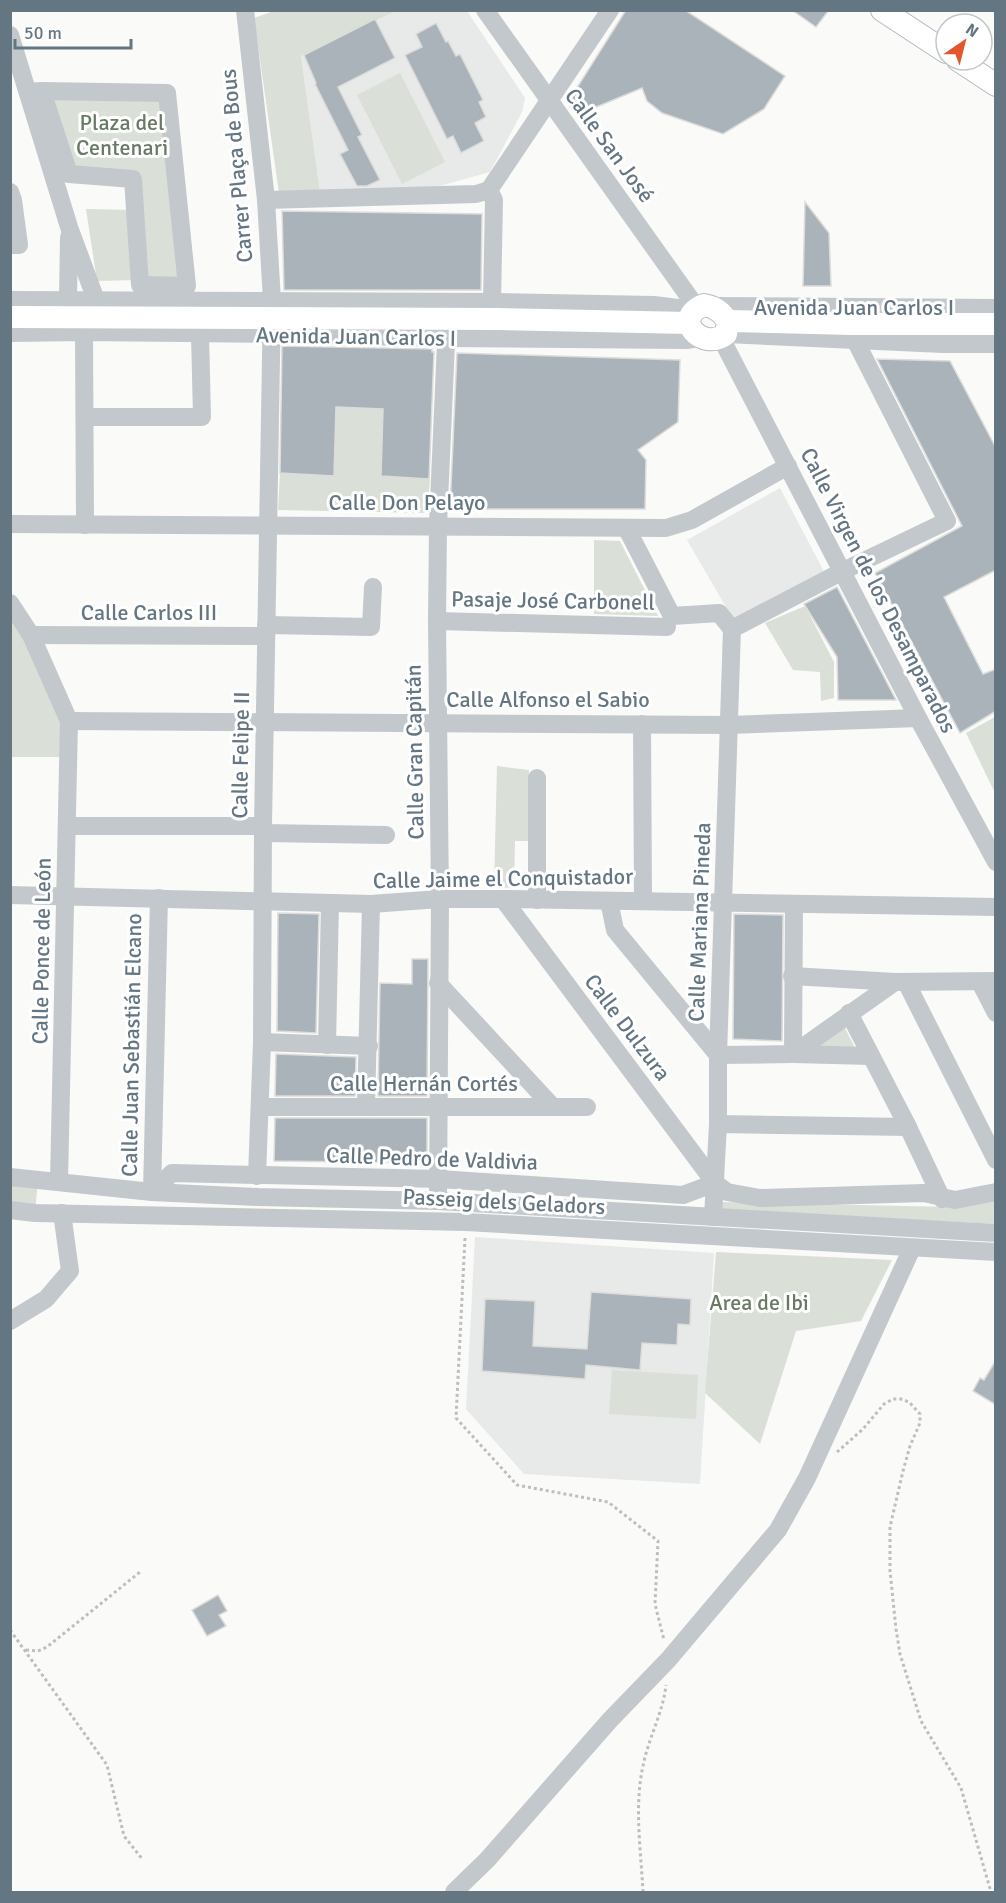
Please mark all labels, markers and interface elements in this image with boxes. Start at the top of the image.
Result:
scale bar [15,12,130,50]
north arrow [934,12,994,72]
text: N [962,19,982,42]
text: 50 m [24,22,62,44]
street label: Carrer Plaça de Bous [215,68,258,264]
street label: Calle San José [559,83,660,208]
park label: Plaza del Centenari [76,109,168,161]
street label: Avenida Juan Carlos I [754,294,954,321]
street label: Avenida Juan Carlos I [256,321,456,352]
street label: Calle Virgen de los Desamparados [795,443,962,737]
street label: Calle Don Pelayo [329,489,485,516]
street label: Pasaje José Carbonell [451,585,655,616]
street label: Calle Carlos III [81,599,217,626]
street label: Calle Gran Capitán [399,664,430,840]
street label: Calle Alfonso el Sabio [446,686,650,713]
street label: Calle Felipe II [226,691,255,819]
street label: Calle Mariana Pineda [683,822,716,1022]
street label: Calle Ponce de León [26,857,57,1045]
street label: Calle Jaime el Conquistador [373,863,633,894]
street label: Calle Juan Sebastián Elcano [116,913,147,1177]
street label: Calle Dulzura [579,969,677,1086]
street label: Calle Hernán Cortés [330,1070,518,1097]
street label: Calle Pedro de Valdivia [326,1141,538,1176]
street label: Passeig dels Geladors [402,1183,606,1220]
park label: Area de Ibi [709,1289,809,1316]

